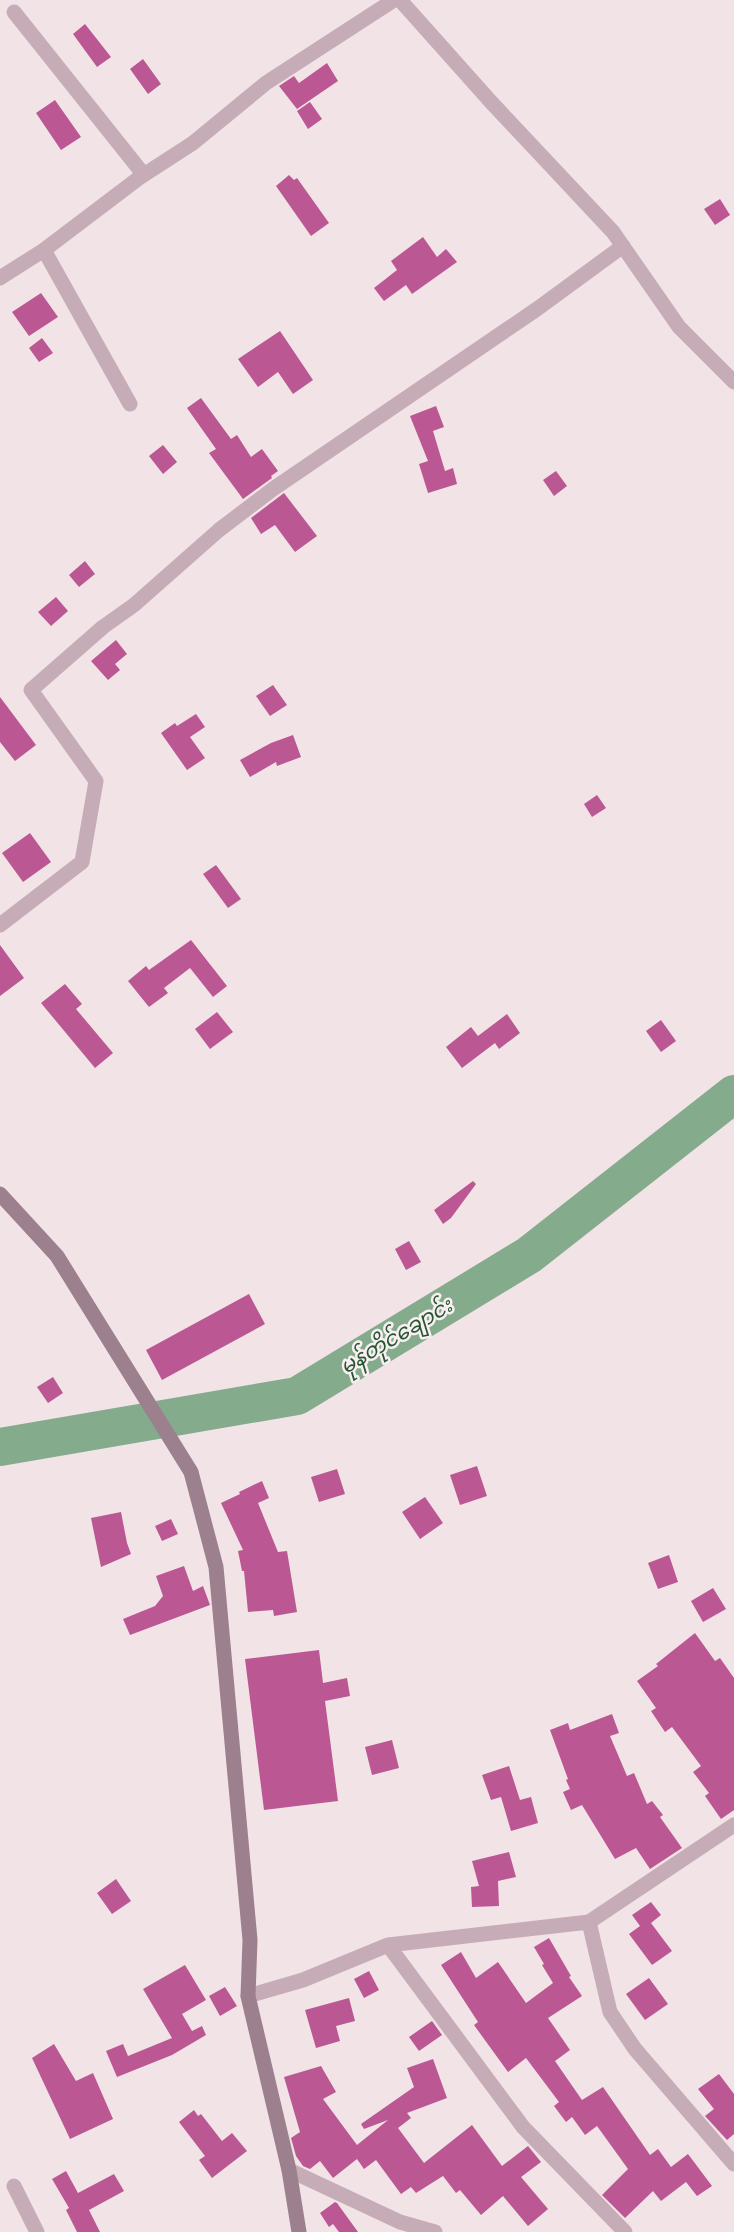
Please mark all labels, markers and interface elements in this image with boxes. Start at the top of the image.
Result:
water label: မုန်တိုင်ချောင်း [334,1290,460,1383]

